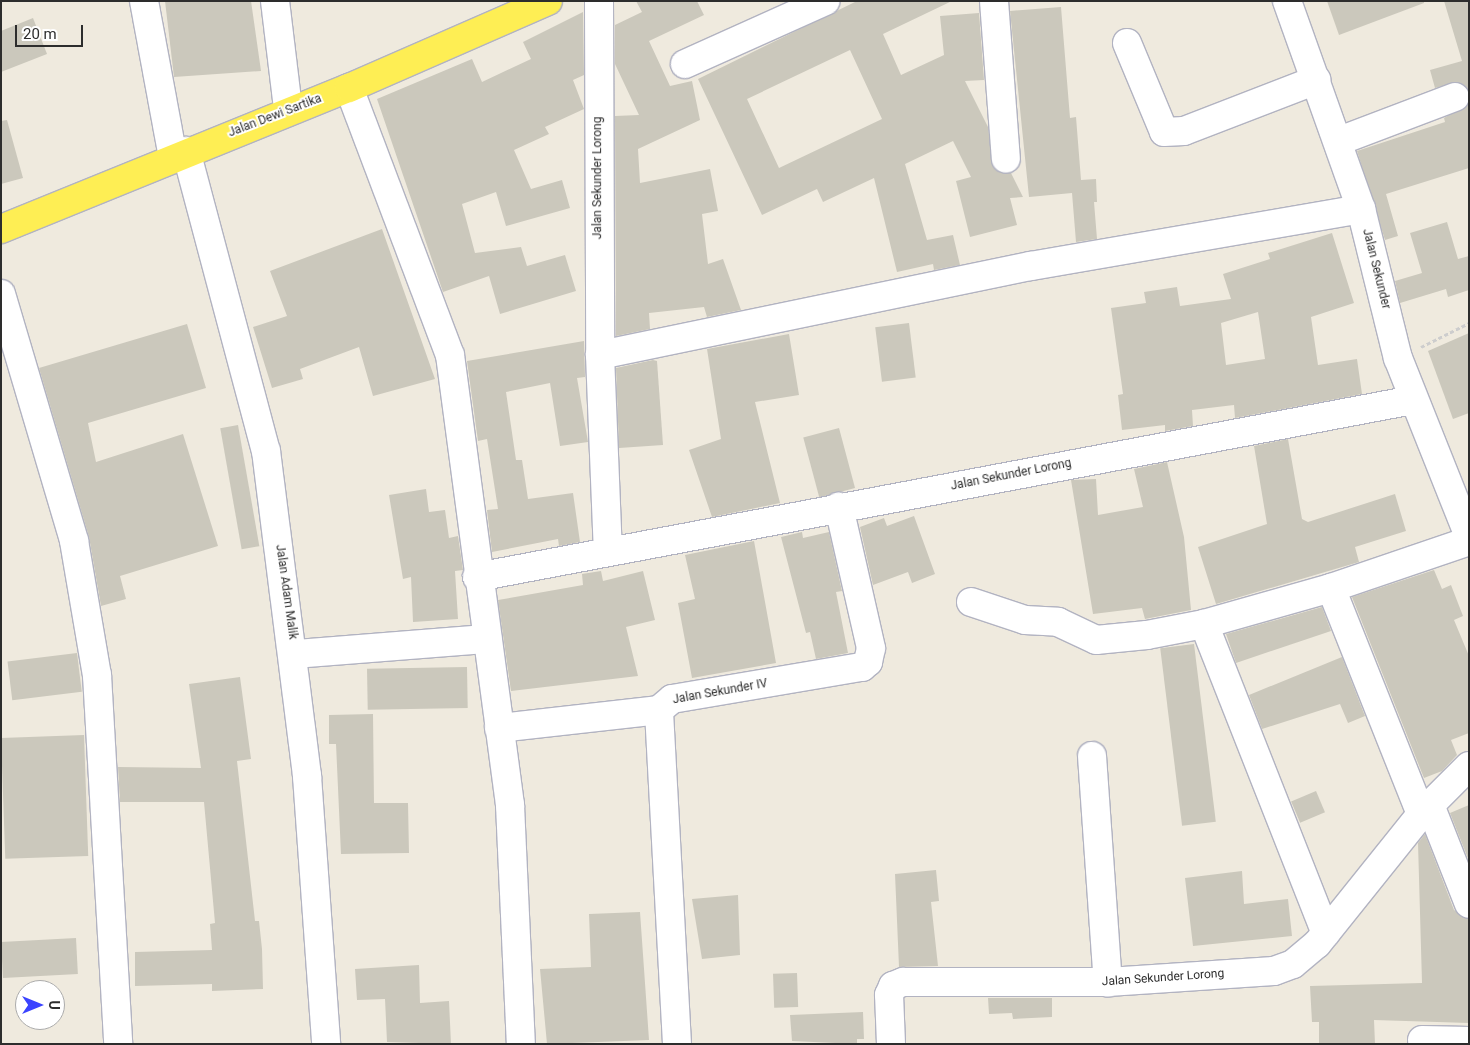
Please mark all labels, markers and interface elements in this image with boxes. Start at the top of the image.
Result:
scale bar [18,15,85,47]
text: 20 m [23,25,57,43]
street label: Jalan Dewi Sartika [226,92,324,140]
street label: Jalan Sekunder Lorong [591,117,605,239]
street label: Jalan Sekunder [1359,227,1393,311]
street label: Jalan Sekunder Lorong [949,456,1073,494]
street label: Jalan Adam Malik [272,544,300,640]
street label: Jalan Sekunder IV [671,677,769,707]
street label: Jalan Sekunder Lorong [1101,967,1225,989]
north arrow [15,980,65,1030]
text: U [46,1000,62,1010]

